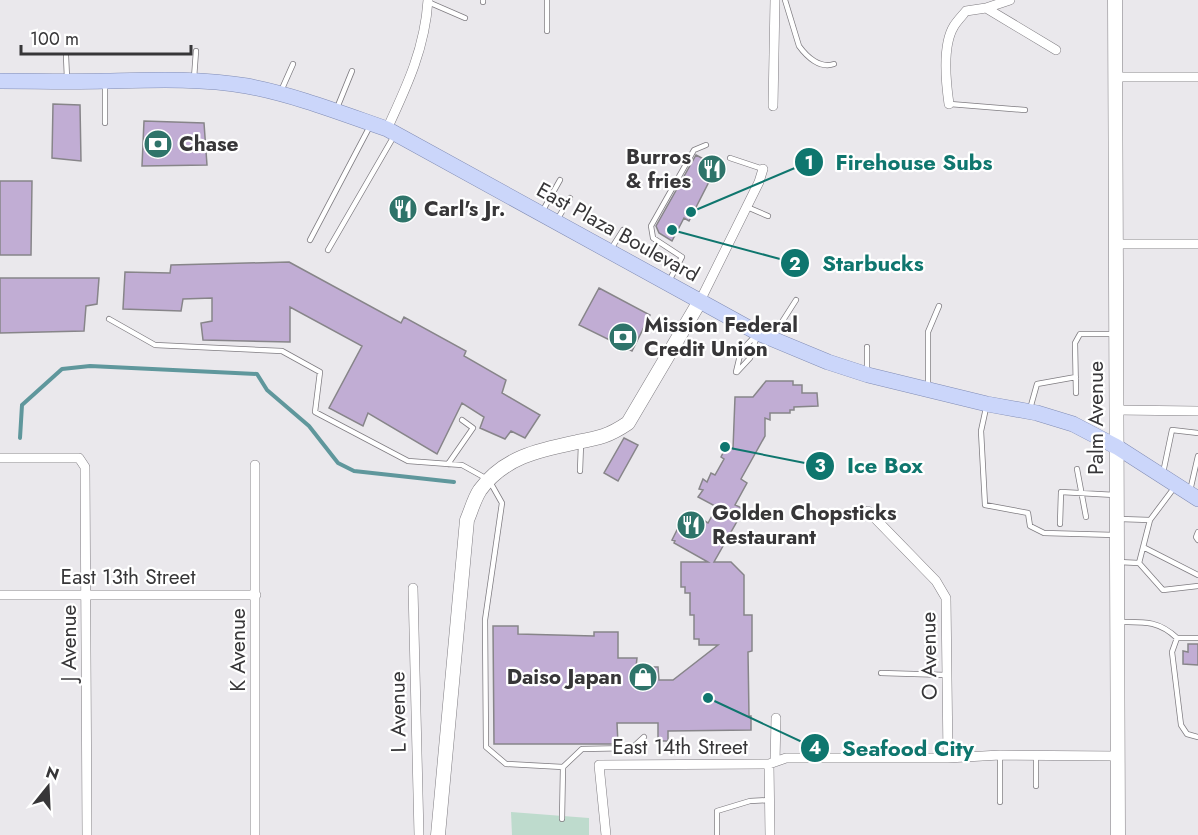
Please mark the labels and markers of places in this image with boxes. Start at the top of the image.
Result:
bank icon: Chase [142,128,174,160]
place label: Chase [179,129,239,159]
place label: Burros & fries [626,142,691,196]
callout: Firehouse Subs [794,142,1005,182]
restaurant icon: Burros & fries [696,153,728,185]
restaurant icon: Carl's Jr. [387,193,419,225]
place label: Carl's Jr. [424,194,506,224]
callout: Starbucks [780,243,935,283]
place label: Mission Federal Credit Union [644,310,798,364]
bank icon: Mission Federal Credit Union [607,321,639,353]
callout: Ice Box [805,446,935,486]
place label: Golden Chopsticks Restaurant [712,498,897,552]
restaurant icon: Golden Chopsticks Restaurant [675,509,707,541]
shop icon: Daiso Japan [627,661,659,693]
place label: Daiso Japan [507,662,622,692]
callout: Seafood City [800,728,986,768]

